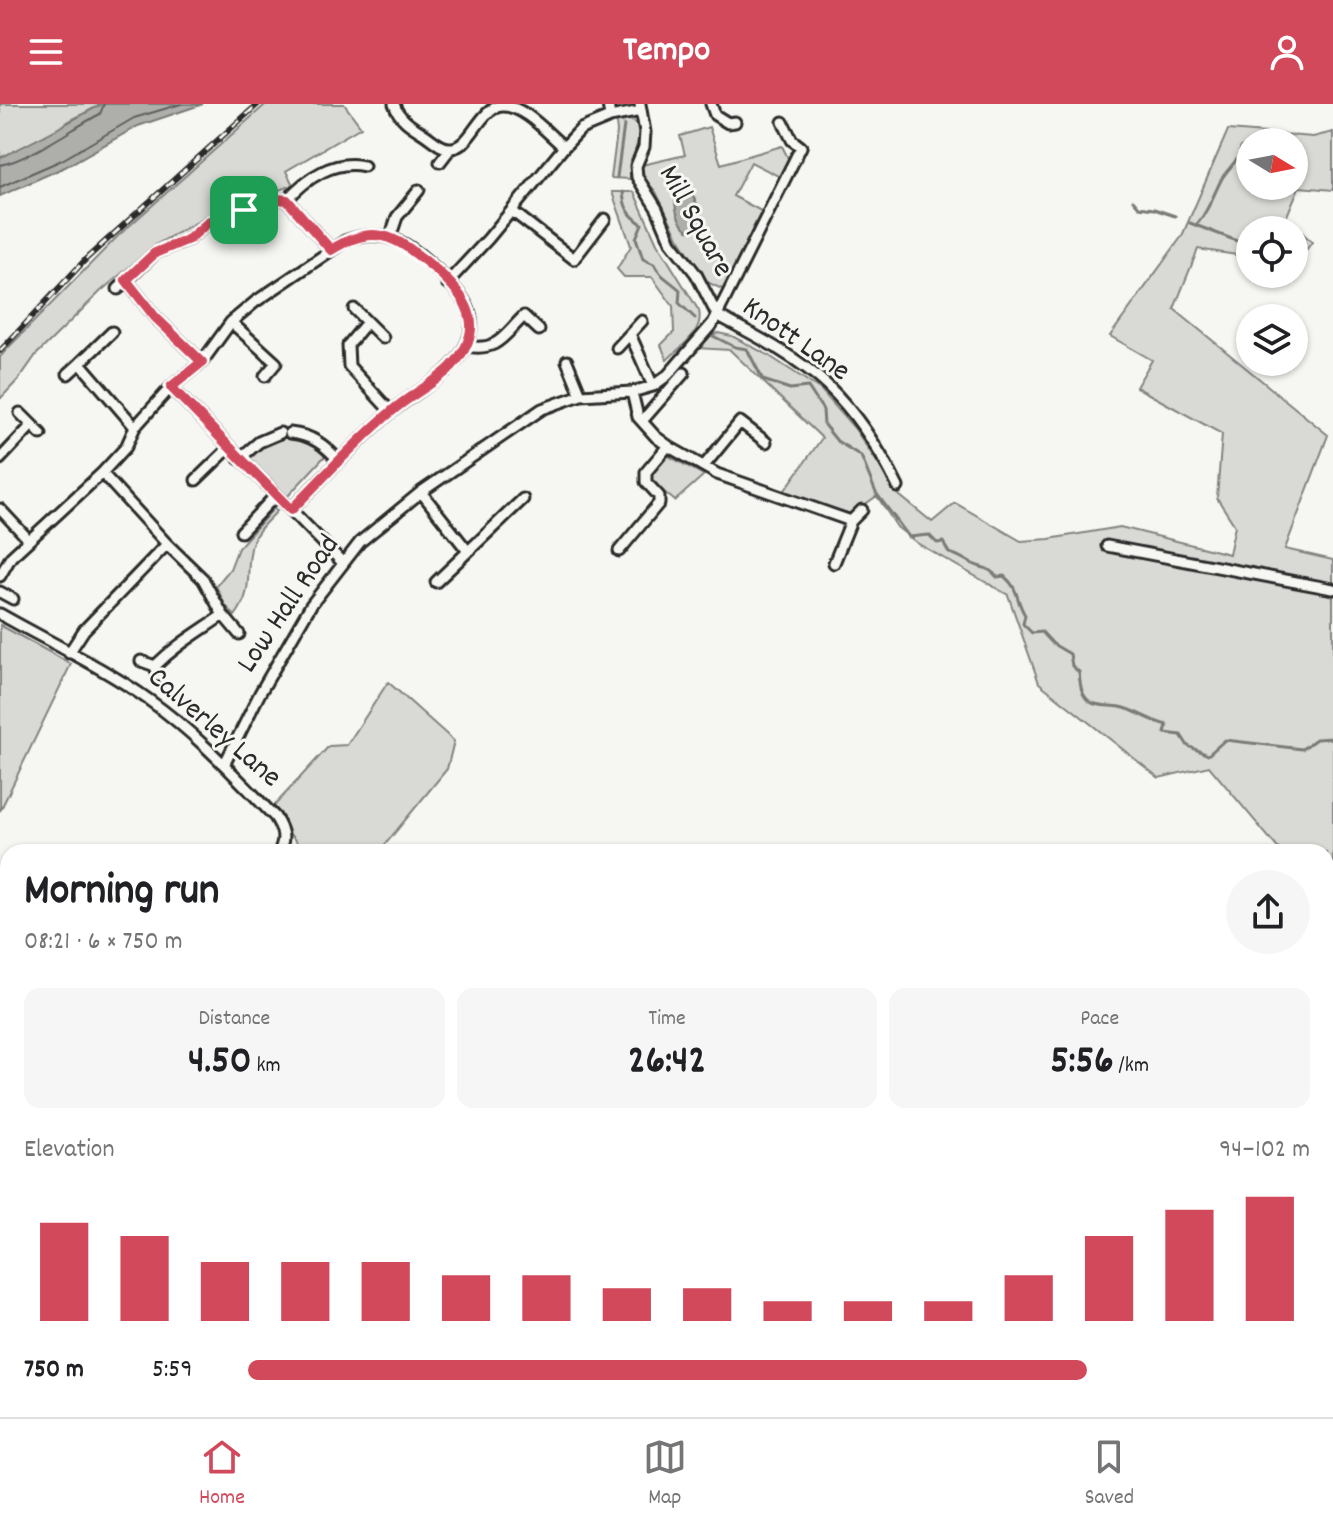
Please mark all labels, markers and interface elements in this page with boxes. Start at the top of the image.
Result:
text: Tempo [623,26,710,78]
icon: menu [24,30,68,74]
icon: person [1265,30,1309,74]
north arrow [1236,128,1308,200]
map controls [1236,128,1308,376]
street label: Mill Square [646,158,742,286]
pin [210,176,278,244]
icon: arrive [222,188,266,232]
button: locate [1236,216,1308,288]
street label: Knott Lane [732,288,858,394]
button: layers [1236,304,1308,376]
street label: Low Hall Road [228,527,352,683]
street label: Calverley Lane [136,658,290,800]
text: Morning run [24,862,219,925]
button: share [1226,870,1310,954]
text: 08:21 · 6 × 750 m [24,924,183,961]
text: Distance [198,1004,270,1035]
text: Time [648,1004,686,1035]
text: Pace [1080,1004,1119,1035]
text: 4.50 [188,1035,252,1092]
text: 26:42 [628,1035,706,1092]
text: 5:56 [1050,1035,1114,1092]
text: km [252,1051,281,1082]
text: /km [1114,1051,1149,1082]
text: Elevation [24,1132,114,1169]
text: 94–102 m [1219,1132,1310,1169]
text: 750 m [24,1352,84,1389]
text: 5:59 [152,1352,192,1389]
tab: Home [199,1435,245,1514]
tab: Map [643,1435,687,1514]
tab: Saved [1085,1435,1134,1514]

